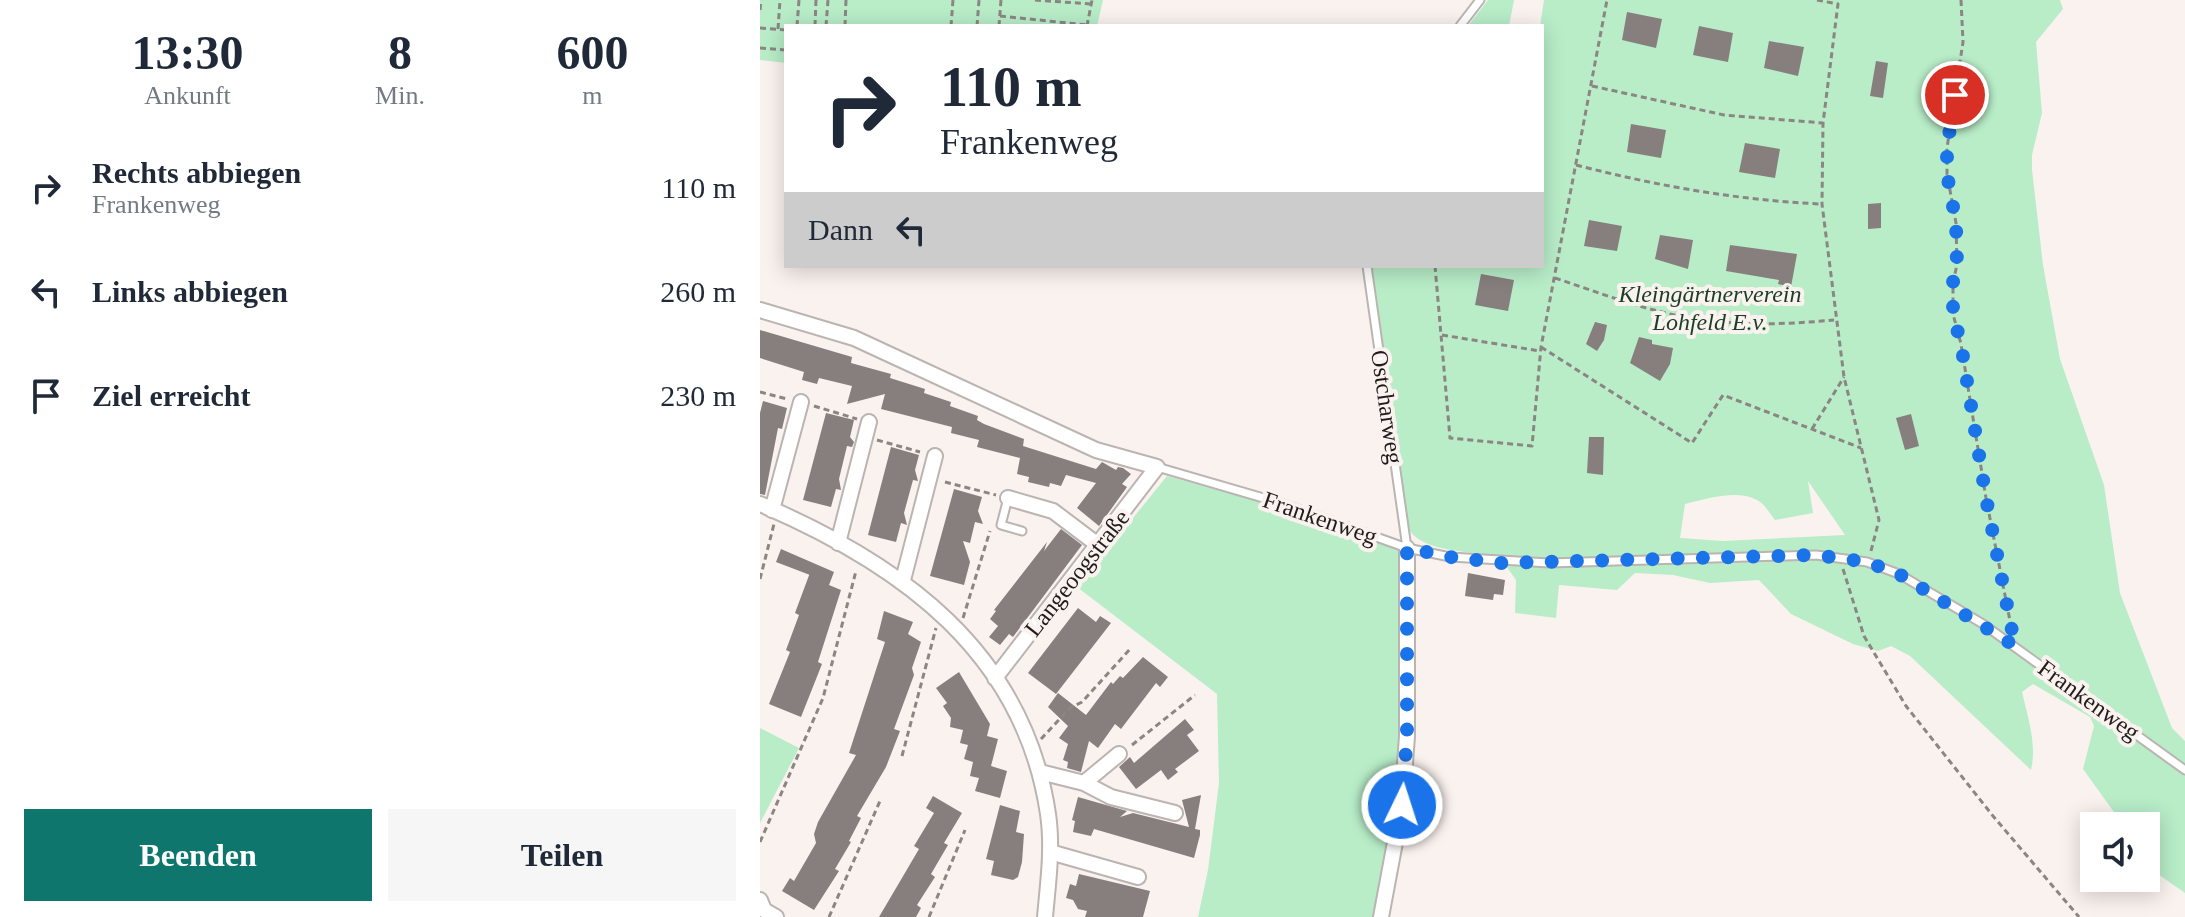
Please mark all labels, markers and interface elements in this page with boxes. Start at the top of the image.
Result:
text: 13:30 [132,26,244,79]
text: 8 [388,26,412,79]
text: 600 [556,26,628,79]
icon: right [808,56,912,160]
text: 110 m [940,56,1082,118]
pin [1921,61,1989,129]
icon: arrive [1933,73,1977,117]
text: Ankunft [144,81,231,110]
text: Min. [375,81,425,110]
text: m [582,81,603,110]
text: Frankenweg [940,122,1118,162]
text: Rechts abbiegen [92,156,301,189]
icon: right [24,166,68,210]
text: 110 m [661,171,736,204]
text: Frankenweg [92,190,221,219]
icon: left [889,208,933,252]
text: Dann [808,213,873,246]
icon: left [24,270,68,314]
text: Links abbiegen [92,275,288,308]
text: 260 m [660,275,736,308]
park label: Kleingärtnerverein Lohfeld E.v. [1617,281,1802,335]
street label: Ostcharweg [1366,348,1408,466]
icon: arrive [24,374,68,418]
text: Ziel erreicht [92,379,251,412]
text: 230 m [660,379,736,412]
street label: Frankenweg [1260,486,1380,550]
street label: Langeoogstraße [1020,505,1134,641]
street label: Frankenweg [2033,655,2145,745]
position arrow [1360,763,1444,847]
button: Beenden [24,809,372,901]
button: Teilen [388,809,736,901]
map controls [2080,812,2160,892]
button: sound [2080,812,2160,892]

